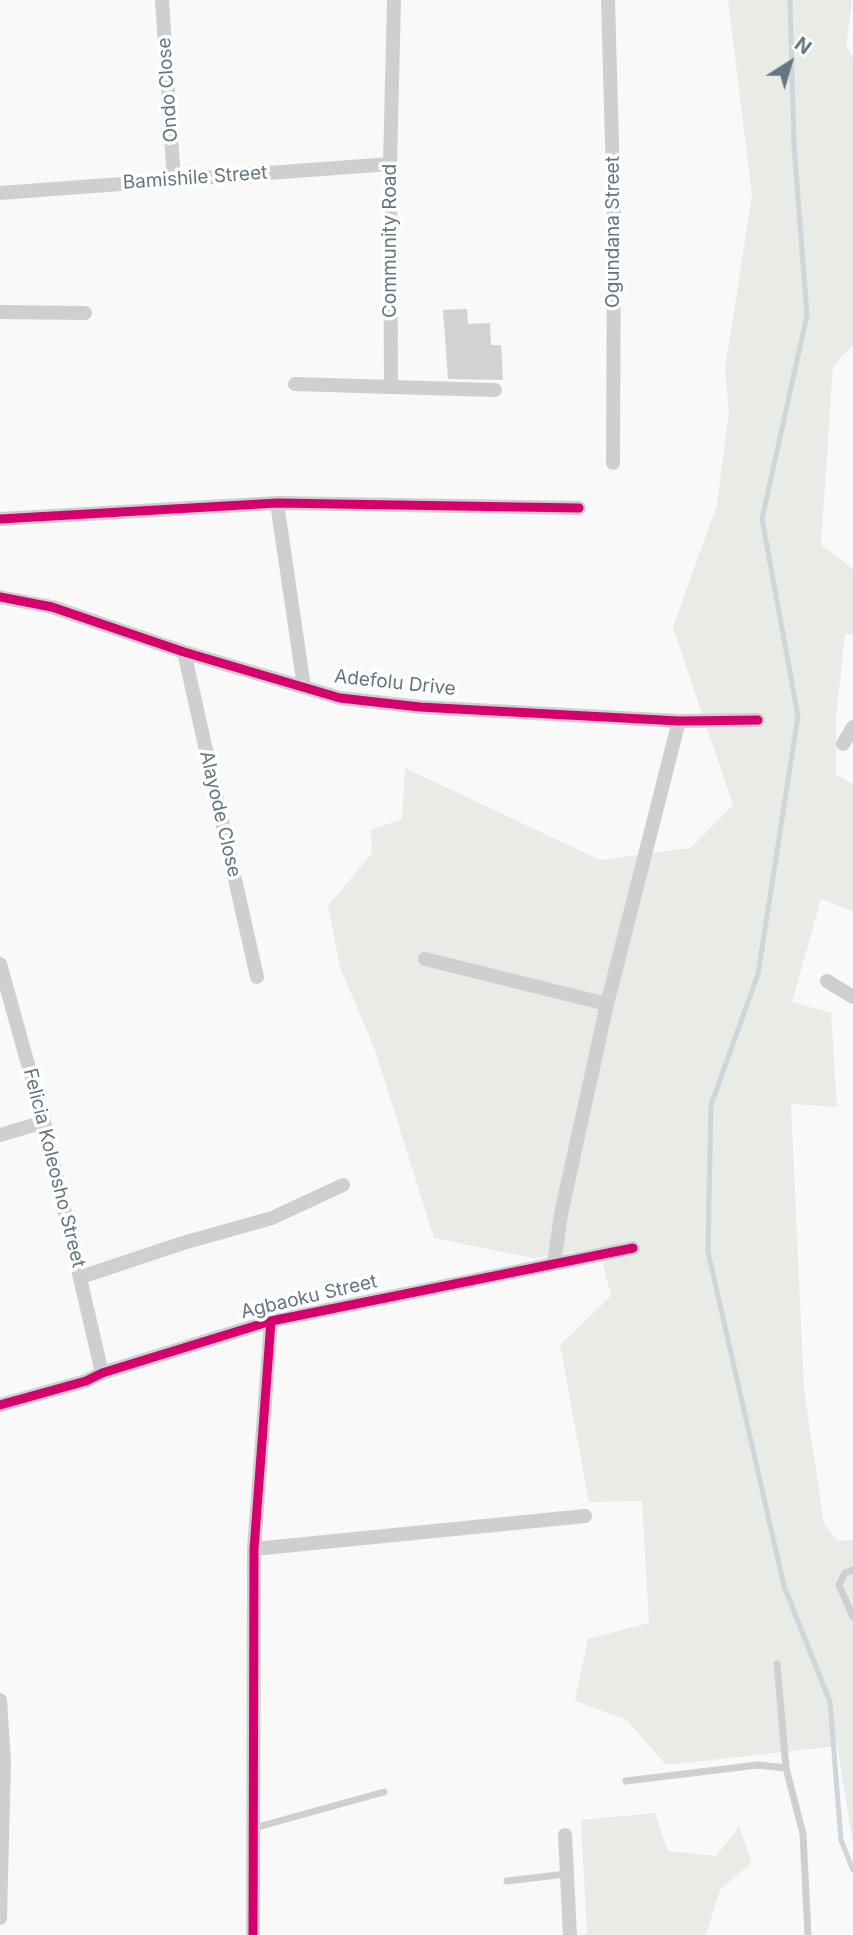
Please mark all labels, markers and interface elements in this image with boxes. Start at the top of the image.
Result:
north arrow [755,28,825,98]
text: N [790,32,816,59]
street label: Ondo Close [153,37,183,143]
street label: Ogundana Street [602,156,624,308]
street label: Bamishile Street [122,162,268,194]
street label: Community Road [379,164,401,318]
street label: Adefolu Drive [333,665,457,701]
street label: Alayode Close [194,749,246,879]
street label: Felicia Koleosho Street [18,1066,90,1270]
street label: Agbaoku Street [239,1270,379,1324]

